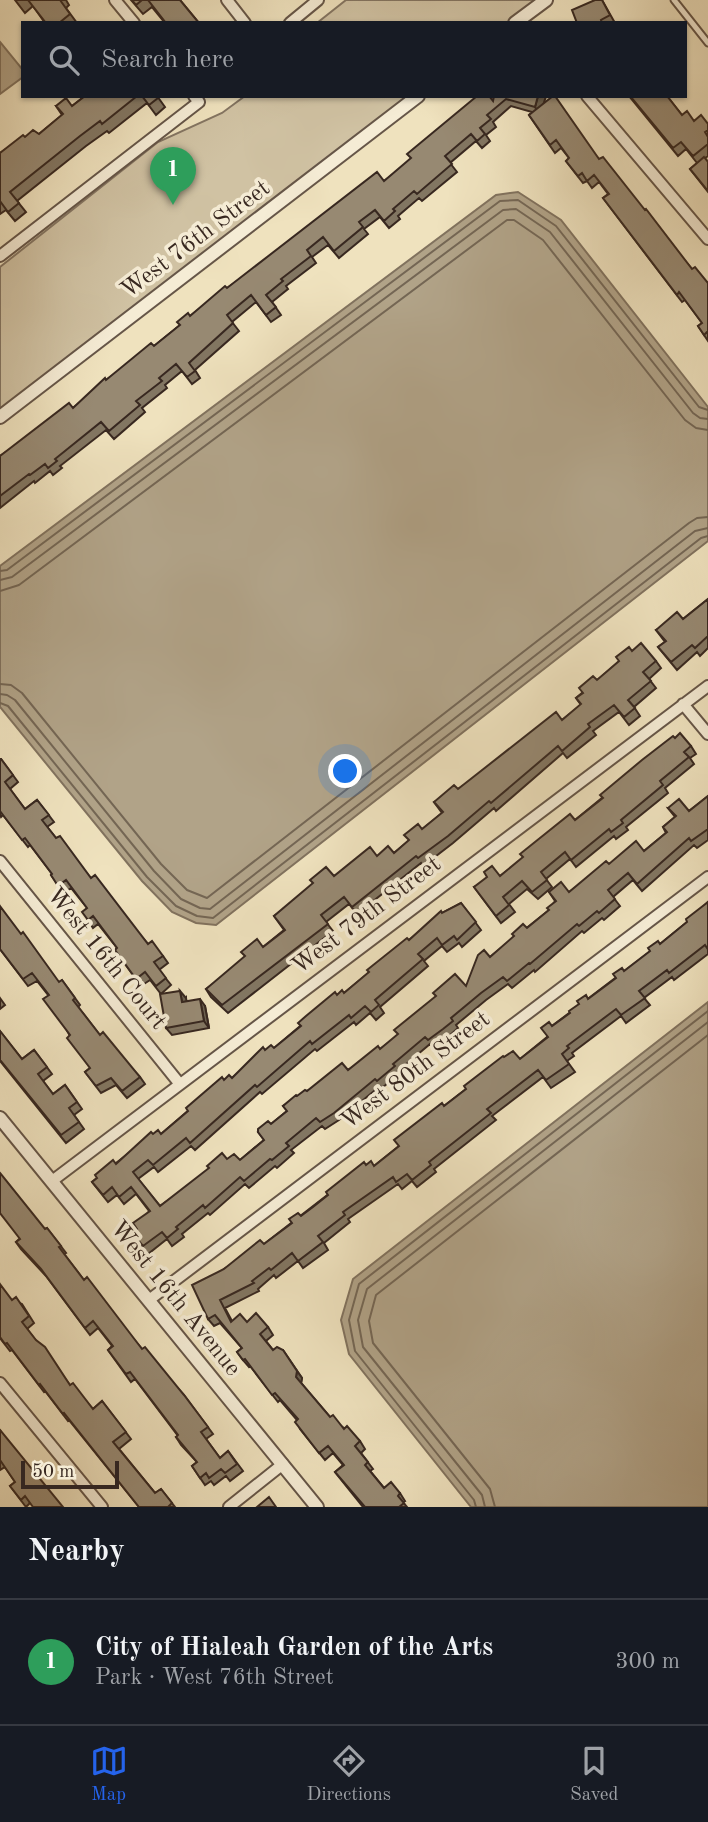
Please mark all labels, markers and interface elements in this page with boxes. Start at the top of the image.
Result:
search box [21,21,687,98]
icon: search [45,41,83,79]
text: Search here [101,47,234,73]
pin: 1 [150,147,196,205]
street label: West 76th Street [117,176,275,304]
your location [328,754,362,788]
street label: West 79th Street [288,852,446,980]
street label: West 16th Court [42,883,170,1035]
street label: West 80th Street [337,1007,495,1135]
street label: West 16th Avenue [105,1217,245,1381]
scale bar [21,1458,119,1490]
text: 50 m [32,1463,74,1482]
text: Nearby [28,1537,125,1567]
text: City of Hialeah Garden of the Arts [95,1635,493,1661]
text: 1 [44,1650,58,1673]
text: 300 m [615,1650,680,1673]
text: Park · West 76th Street [95,1666,334,1689]
tab: Map [90,1742,128,1807]
tab: Directions [307,1742,391,1807]
tab: Saved [570,1742,618,1807]

